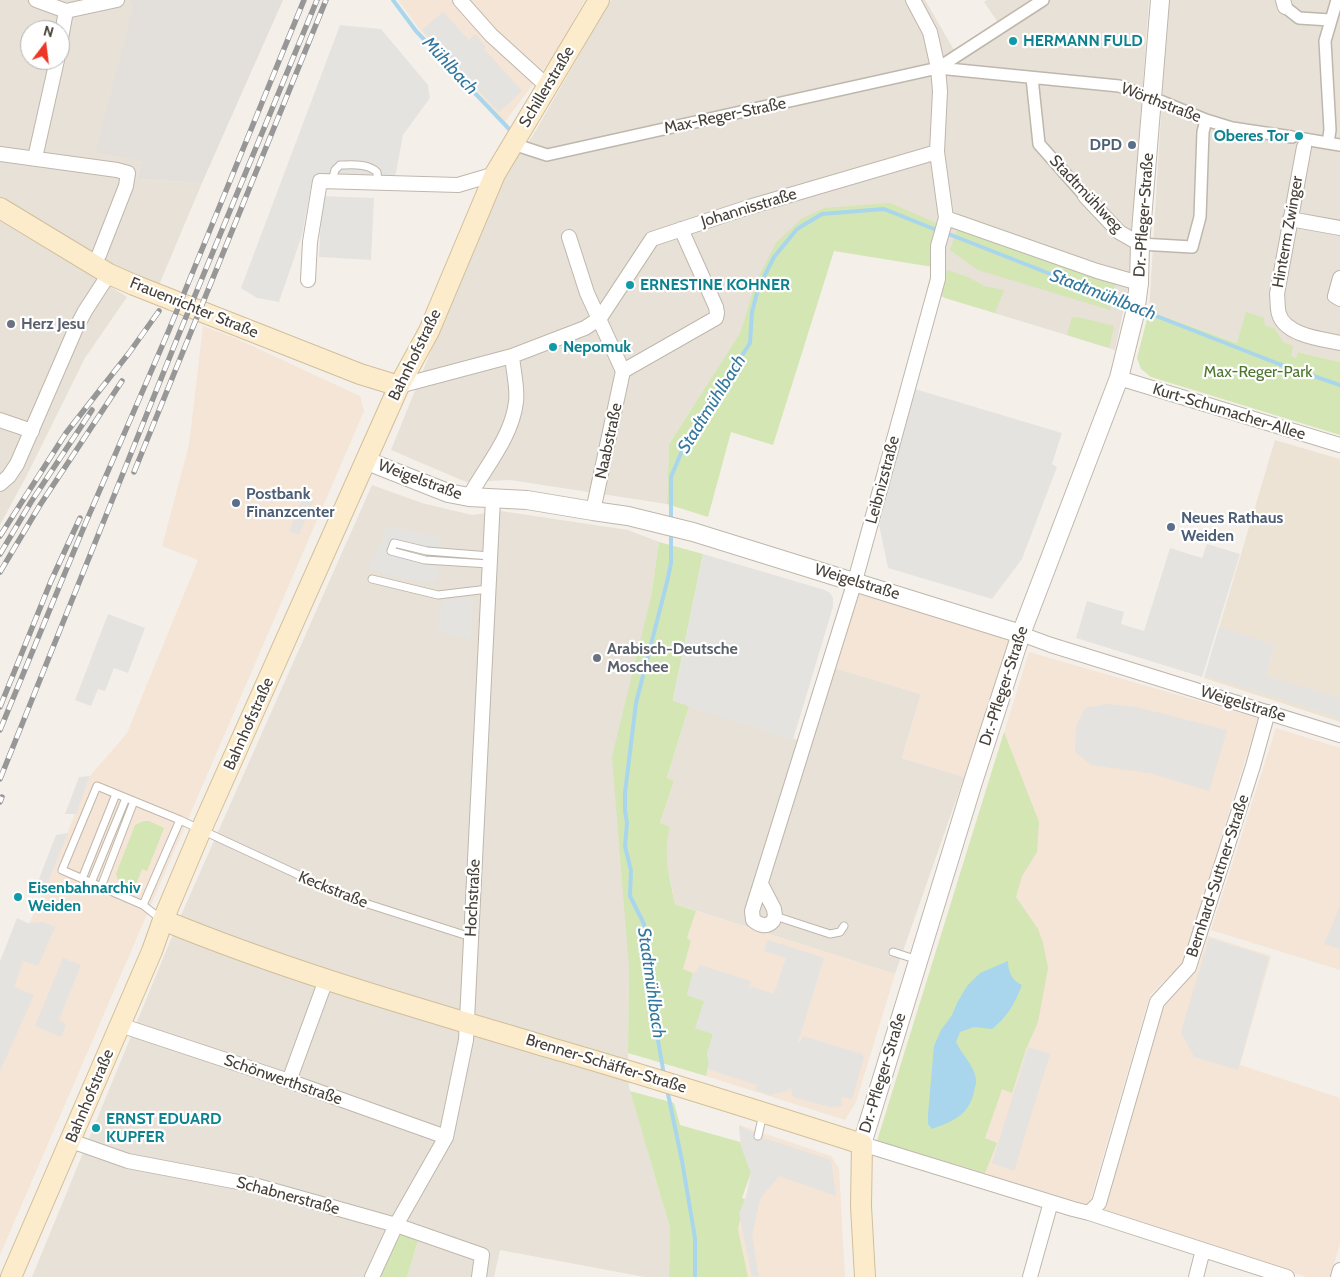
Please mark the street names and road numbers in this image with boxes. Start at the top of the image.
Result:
street label: Schillerstraße [515,43,579,131]
street label: Wörthstraße [1118,79,1204,127]
street label: Max-Reger-Straße [662,94,788,138]
street label: Stadtmühlweg [1045,151,1127,237]
street label: Dr.-Pfleger-Straße [1130,152,1158,278]
street label: Hinterm Zwinger [1269,175,1307,289]
street label: Johannisstraße [699,184,799,232]
street label: Frauenrichter Straße [127,273,261,343]
street label: Bahnhofstraße [385,306,445,404]
street label: Kurt-Schumacher-Allee [1150,380,1308,444]
street label: Naabstraße [592,401,626,481]
street label: Leibnizstraße [862,434,904,526]
street label: Weigelstraße [375,456,465,504]
street label: Weigelstraße [812,560,902,604]
street label: Dr.-Pfleger-Straße [976,624,1032,748]
street label: Bahnhofstraße [220,675,278,773]
street label: Weigelstraße [1198,682,1288,726]
street label: Bernhard-Suttner-Straße [1183,792,1253,960]
street label: Hochstraße [461,859,485,937]
street label: Keckstraße [296,867,370,913]
street label: Dr.-Pfleger-Straße [856,1011,910,1135]
street label: Brenner-Schäffer-Straße [523,1030,689,1098]
street label: Bahnhofstraße [62,1046,118,1146]
street label: Schönwerthstraße [221,1051,345,1109]
street label: Schabnerstraße [234,1173,342,1219]

